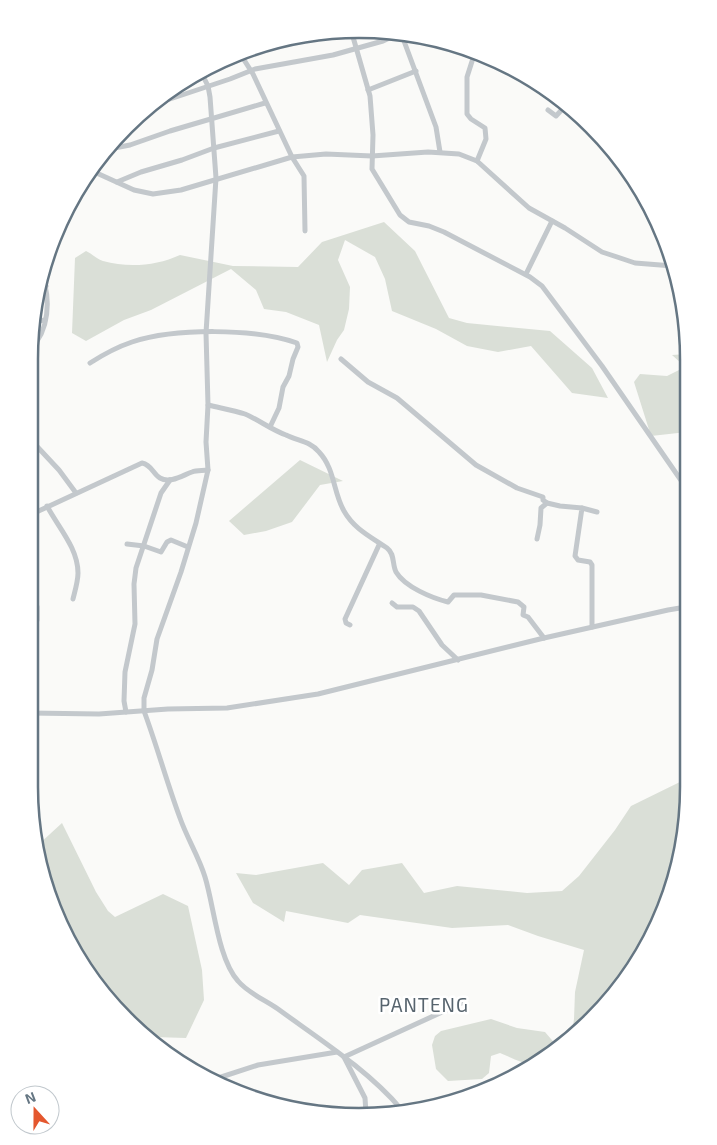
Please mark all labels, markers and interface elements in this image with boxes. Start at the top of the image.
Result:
district label: PANTENG [379,993,469,1016]
north arrow [10,1085,60,1135]
text: N [22,1088,38,1107]

